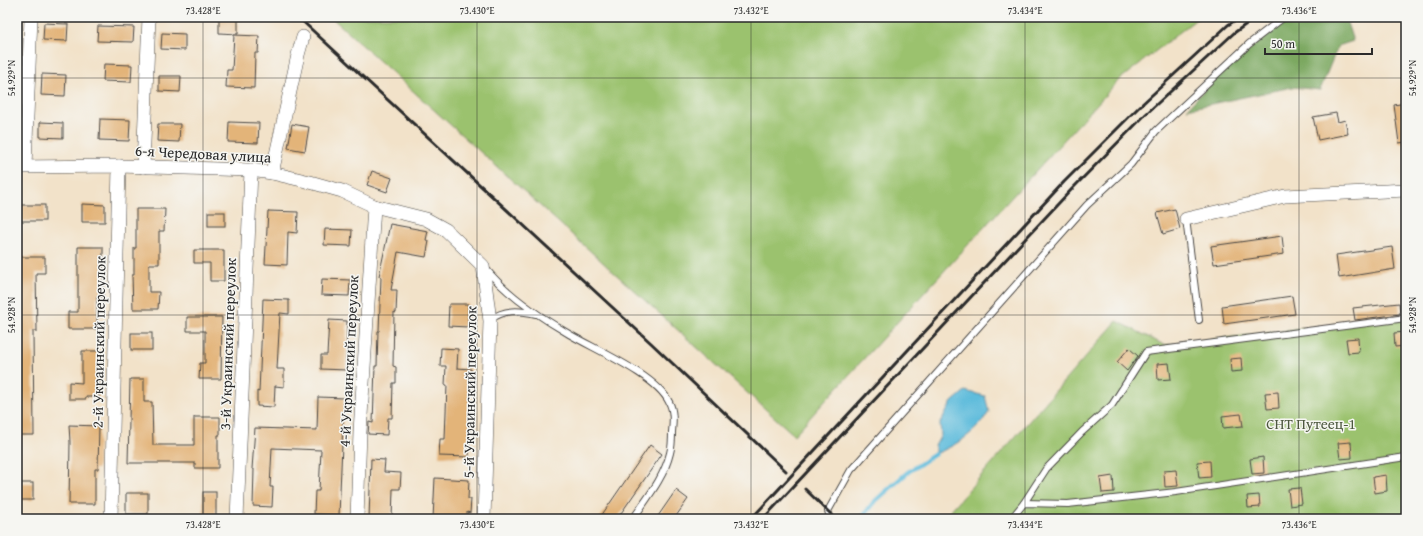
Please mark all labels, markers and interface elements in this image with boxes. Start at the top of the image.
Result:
text: 73.428°E [185,3,221,18]
text: 73.430°E [459,3,495,18]
text: 73.432°E [733,3,769,18]
text: 73.434°E [1007,3,1043,18]
text: 73.436°E [1281,3,1317,18]
scale bar [1265,30,1372,56]
text: 50 m [1271,35,1295,52]
text: 54.929°N [4,59,19,96]
text: 54.929°N [1405,59,1420,96]
street label: 6-я Чередовая улица [134,139,272,168]
street label: 2-й Украинский переулок [86,256,111,428]
street label: 3-й Украинский переулок [214,257,241,430]
street label: 4-й Украинский переулок [334,274,363,447]
text: 54.928°N [4,296,19,333]
text: 54.928°N [1405,296,1420,333]
street label: 5-й Украинский переулок [457,306,482,478]
park label: СНТ Путеец-1 [1266,413,1356,434]
text: 73.428°E [185,517,221,532]
text: 73.430°E [459,517,495,532]
text: 73.432°E [733,517,769,532]
text: 73.434°E [1007,517,1043,532]
text: 73.436°E [1281,517,1317,532]

